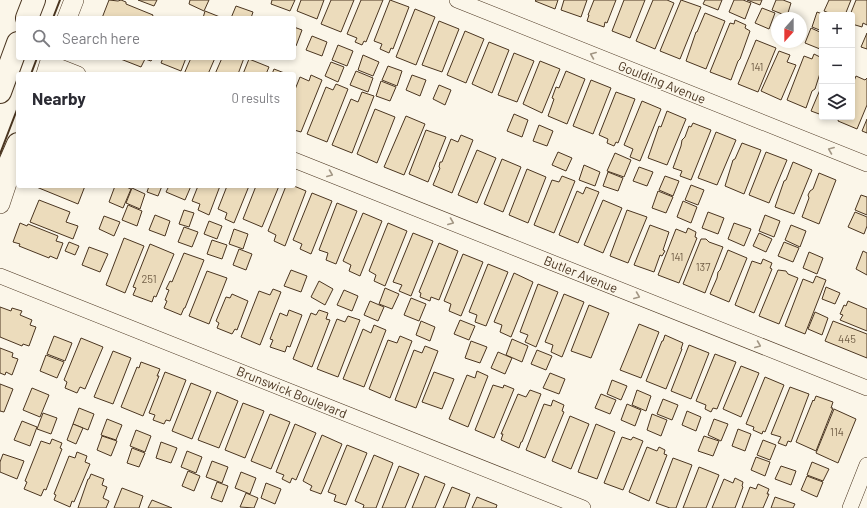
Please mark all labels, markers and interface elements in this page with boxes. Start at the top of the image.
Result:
north arrow [771,12,807,48]
map controls [819,12,855,120]
button: + [819,12,855,48]
search box [16,16,296,60]
icon: search [30,27,52,49]
text: Search here [62,29,140,47]
button: − [819,48,855,84]
one-way arrow [590,51,597,59]
street label: Goulding Avenue [616,57,708,107]
house number: 141 [751,60,763,73]
button: layers [819,84,855,120]
text: Nearby [32,88,86,108]
text: 0 results [231,90,280,106]
one-way arrow [827,146,834,154]
one-way arrow [327,170,334,178]
one-way arrow [448,218,455,226]
house number: 141 [671,250,683,263]
street label: Butler Avenue [542,252,620,296]
house number: 137 [696,260,710,273]
house number: 251 [141,272,157,285]
one-way arrow [633,292,640,300]
house number: 445 [838,332,856,345]
one-way arrow [754,340,761,348]
street label: Brunswick Boulevard [234,363,350,421]
house number: 114 [830,425,844,438]

